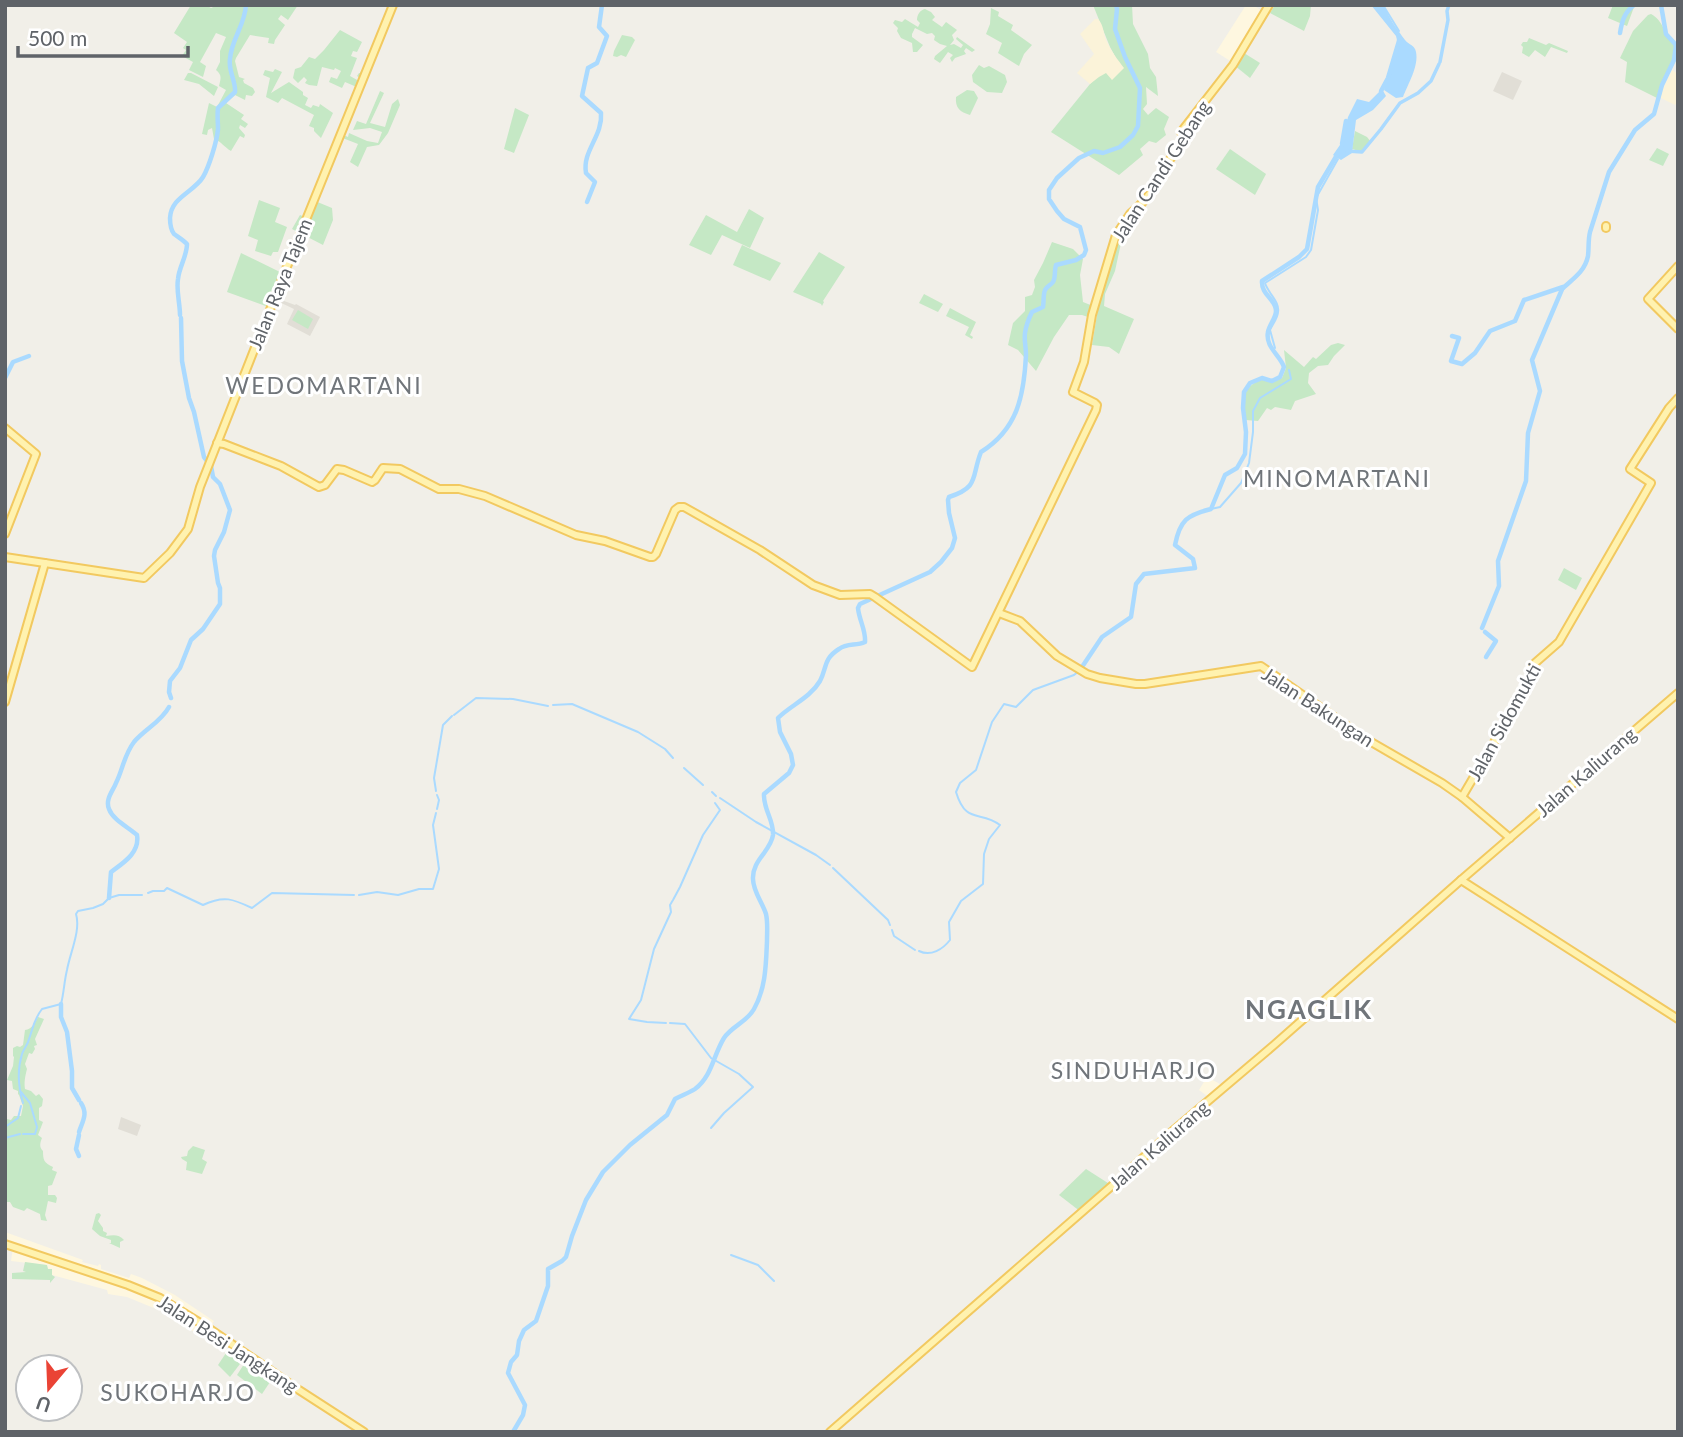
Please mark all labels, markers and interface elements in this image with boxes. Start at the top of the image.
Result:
scale bar [18,14,187,58]
text: 500 m [28,25,87,50]
street label: Jalan Candi Gebang [1106,96,1215,246]
street label: Jalan Raya Tajem [243,215,316,353]
district label: WEDOMARTANI [225,371,423,399]
district label: MINOMARTANI [1243,464,1431,492]
street label: Jalan Sidomukti [1462,659,1545,784]
street label: Jalan Bakungan [1258,662,1379,751]
street label: Jalan Kaliurang [1531,722,1640,821]
district label: NGAGLIK [1245,993,1373,1025]
district label: SINDUHARJO [1051,1056,1217,1084]
street label: Jalan Kaliurang [1104,1095,1213,1194]
street label: Jalan Besi Jangkang [154,1290,303,1398]
north arrow [14,1353,84,1423]
district label: SUKOHARJO [100,1378,256,1406]
text: U [33,1391,54,1418]

